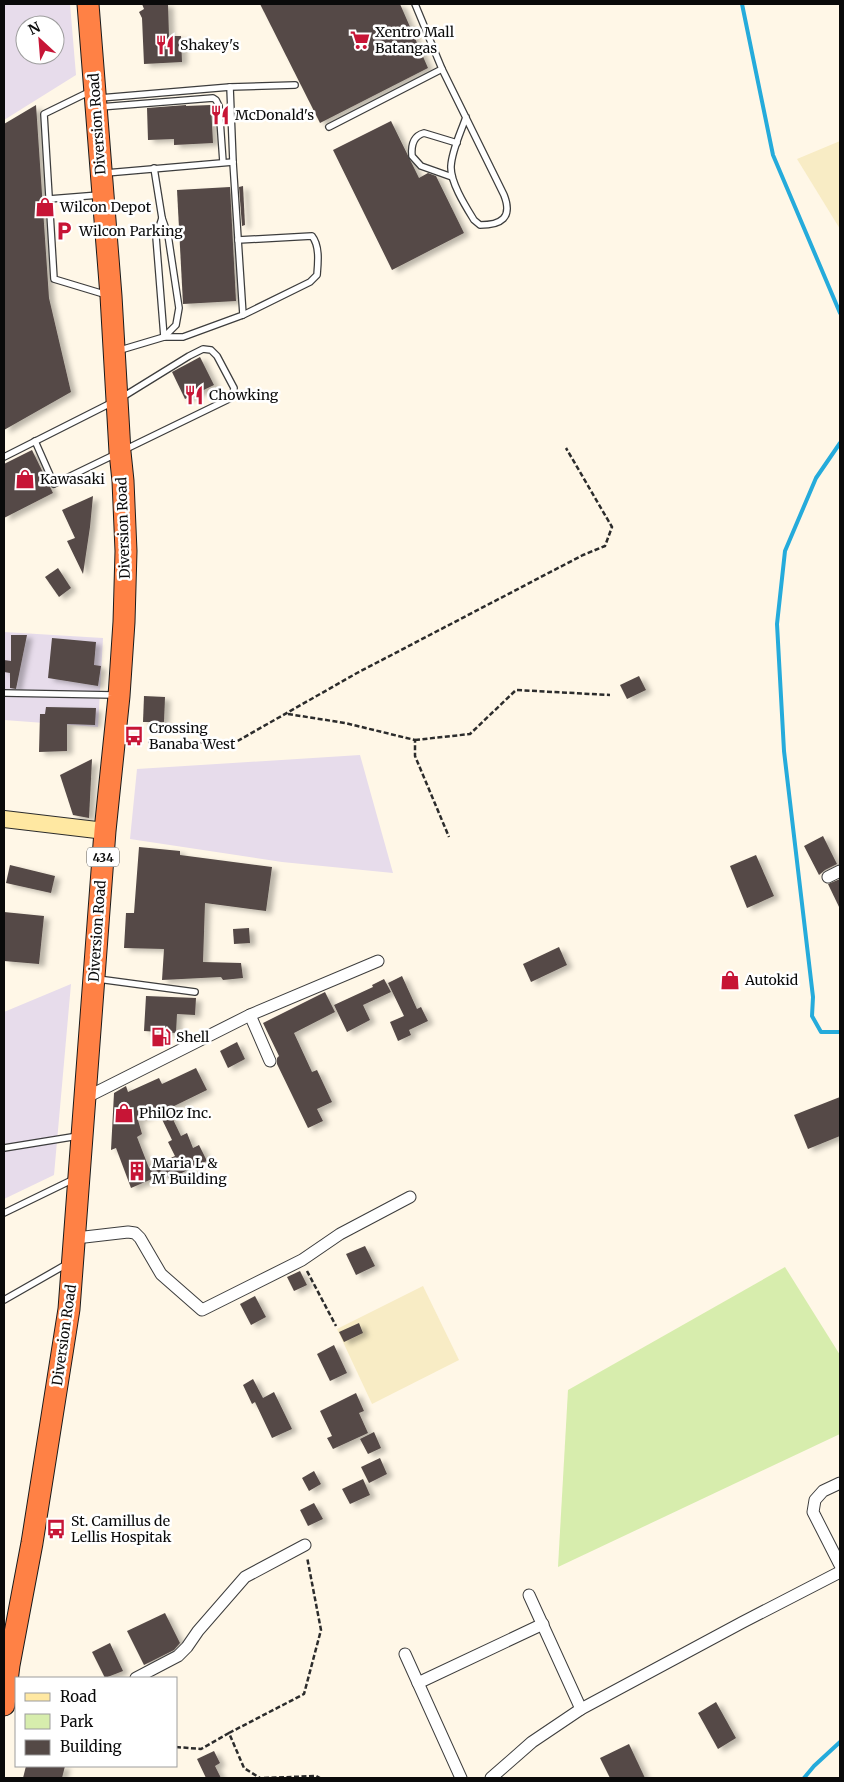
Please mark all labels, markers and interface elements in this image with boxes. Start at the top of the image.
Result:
north arrow [15,15,65,65]
text: N [25,18,43,39]
place label: Xentro Mall Batangas [375,23,455,57]
supermarket icon: Xentro Mall Batangas [349,29,371,51]
restaurant icon: Shakey's [154,34,176,56]
place label: Shakey's [180,36,239,54]
street label: Diversion Road [84,72,110,176]
restaurant icon: McDonald's [209,104,231,126]
place label: McDonald's [235,106,314,124]
shop icon: Wilcon Depot [34,196,56,218]
place label: Wilcon Depot [59,198,152,216]
parking icon: Wilcon Parking [53,220,75,242]
place label: Wilcon Parking [78,222,183,240]
restaurant icon: Chowking [183,384,205,406]
place label: Chowking [209,386,279,404]
shop icon: Kawasaki [14,468,36,490]
place label: Kawasaki [40,470,105,488]
street label: Diversion Road [112,476,134,579]
place label: Crossing Banaba West [149,719,236,753]
bus stop icon: Crossing Banaba West [123,725,145,747]
road number: 434 [87,848,119,866]
street label: Diversion Road [84,879,110,983]
shop icon: Autokid [719,969,741,991]
place label: Autokid [744,971,799,989]
fuel station icon: Shell [150,1026,172,1048]
place label: Shell [176,1028,210,1046]
shop icon: PhilOz Inc. [113,1102,135,1124]
place label: PhilOz Inc. [139,1104,211,1122]
place label: Maria L & M Building [152,1154,227,1188]
building icon: Maria L & M Building [126,1160,148,1182]
street label: Diversion Road [48,1283,80,1387]
place label: St. Camillus de Lellis Hospitak [71,1512,171,1546]
bus stop icon: St. Camillus de Lellis Hospitak [45,1518,67,1540]
legend [15,1677,178,1767]
text: Road [60,1687,96,1706]
text: Park [60,1712,94,1731]
text: Building [60,1737,122,1756]

